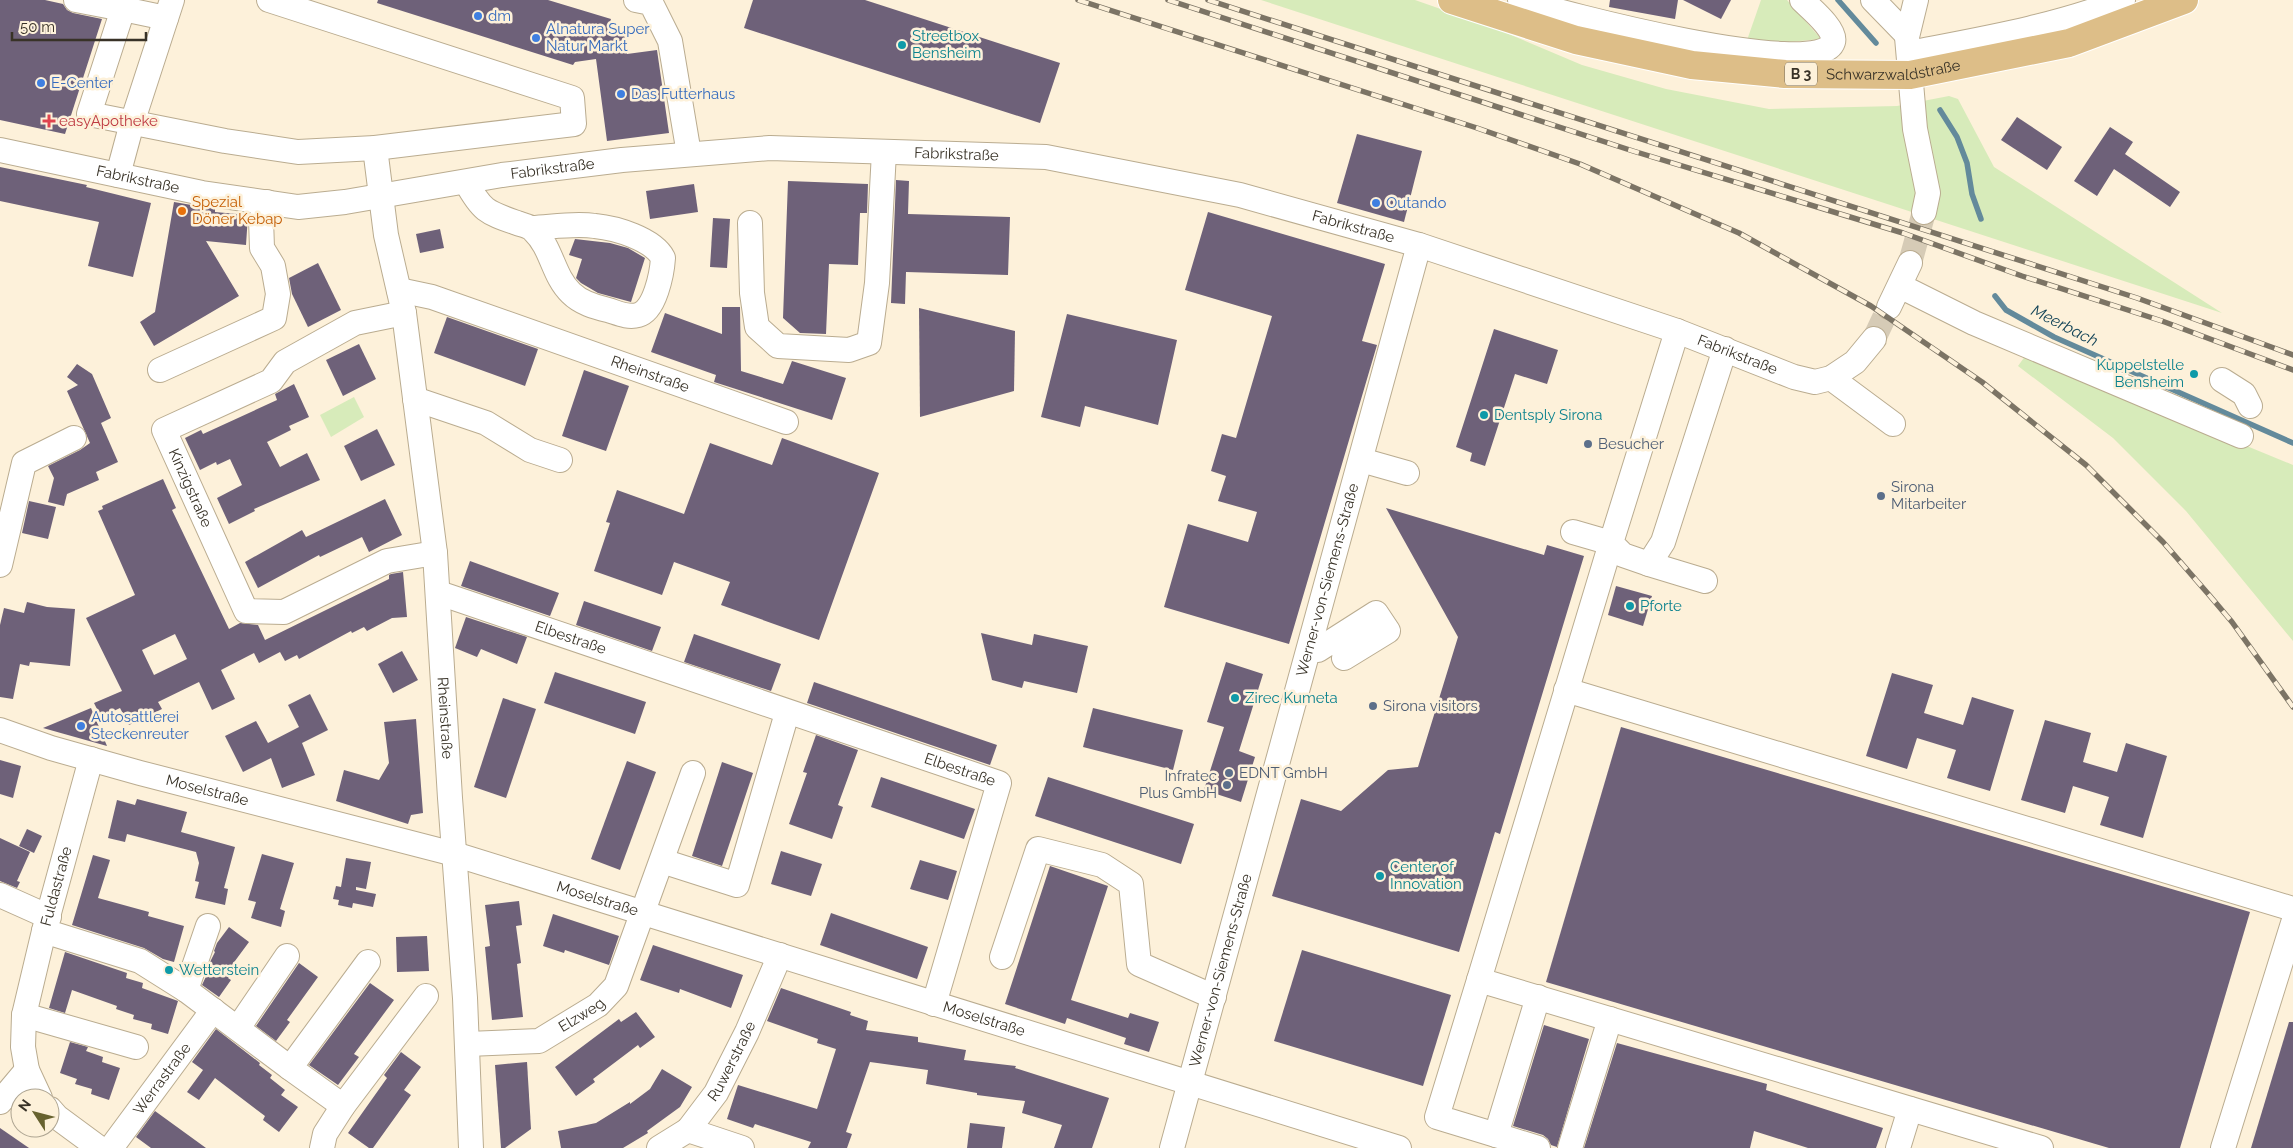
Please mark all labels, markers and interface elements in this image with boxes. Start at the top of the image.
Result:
place label: dm [488,7,511,25]
scale bar [12,10,146,42]
marker: dm [472,10,484,22]
text: 50 m [20,18,55,36]
place label: Alnatura Super Natur Markt [546,20,650,55]
place label: Streetbox Bensheim [912,27,981,62]
marker: Alnatura Super Natur Markt [530,32,542,44]
marker: Streetbox Bensheim [896,39,908,51]
street label: Schwarzwaldstraße [1826,56,1962,84]
road number: B 3 [1785,62,1817,86]
place label: E-Center [51,74,114,92]
marker: E-Center [35,77,47,89]
place label: Das Futterhaus [631,85,735,103]
marker: Das Futterhaus [615,88,627,100]
place label: easyApotheke [59,112,158,130]
marker: easyApotheke [43,115,55,127]
street label: Fabrikstraße [914,144,999,164]
street label: Fabrikstraße [509,154,596,183]
street label: Fabrikstraße [95,162,181,197]
place label: Spezial Döner Kebap [192,193,283,228]
place label: Outando [1386,194,1446,212]
marker: Outando [1370,197,1382,209]
marker: Spezial Döner Kebap [176,205,188,217]
street label: Fabrikstraße [1310,207,1397,247]
water label: Meerbach [2028,301,2101,350]
street label: Fabrikstraße [1695,331,1780,379]
street label: Rheinstraße [608,352,692,396]
place label: Kuppelstelle Bensheim [2096,356,2184,391]
marker: Kuppelstelle Bensheim [2188,368,2200,380]
place label: Dentsply Sirona [1494,406,1602,424]
marker: Dentsply Sirona [1478,409,1490,421]
place label: Besucher [1598,435,1665,453]
marker: Besucher [1582,438,1594,450]
street label: Kinzigstraße [165,446,216,530]
place label: Sirona Mitarbeiter [1891,478,1967,513]
street label: Werner-von-Siemens-Straße [1292,481,1362,679]
marker: Sirona Mitarbeiter [1875,490,1887,502]
place label: Pforte [1640,597,1682,615]
marker: Pforte [1624,600,1636,612]
street label: Elbestraße [533,617,609,658]
street label: Rheinstraße [434,676,457,760]
place label: Zirec Kumeta [1245,689,1338,707]
marker: Zirec Kumeta [1229,692,1241,704]
place label: Sirona visitors [1383,697,1478,715]
marker: Sirona visitors [1367,700,1379,712]
place label: Autosattlerei Steckenreuter [91,708,189,743]
marker: Autosattlerei Steckenreuter [75,720,87,732]
street label: Elbestraße [922,749,998,790]
place label: EDNT GmbH [1239,764,1328,782]
place label: Infratec Plus GmbH [1139,767,1217,802]
marker: EDNT GmbH [1223,767,1235,779]
street label: Moselstraße [164,771,251,810]
marker: Infratec Plus GmbH [1221,779,1233,791]
street label: Fuldastraße [37,844,76,928]
place label: Center of Innovation [1390,858,1462,893]
marker: Center of Innovation [1374,870,1386,882]
street label: Werner-von-Siemens-Straße [1186,872,1256,1069]
street label: Moselstraße [554,877,641,920]
place label: Wetterstein [179,961,259,979]
marker: Wetterstein [163,964,175,976]
street label: Elzweg [555,994,609,1036]
street label: Moselstraße [941,998,1028,1040]
street label: Ruwerstraße [704,1018,760,1105]
street label: Werrastraße [130,1039,195,1118]
north arrow [10,1088,60,1138]
text: N [15,1096,34,1114]

